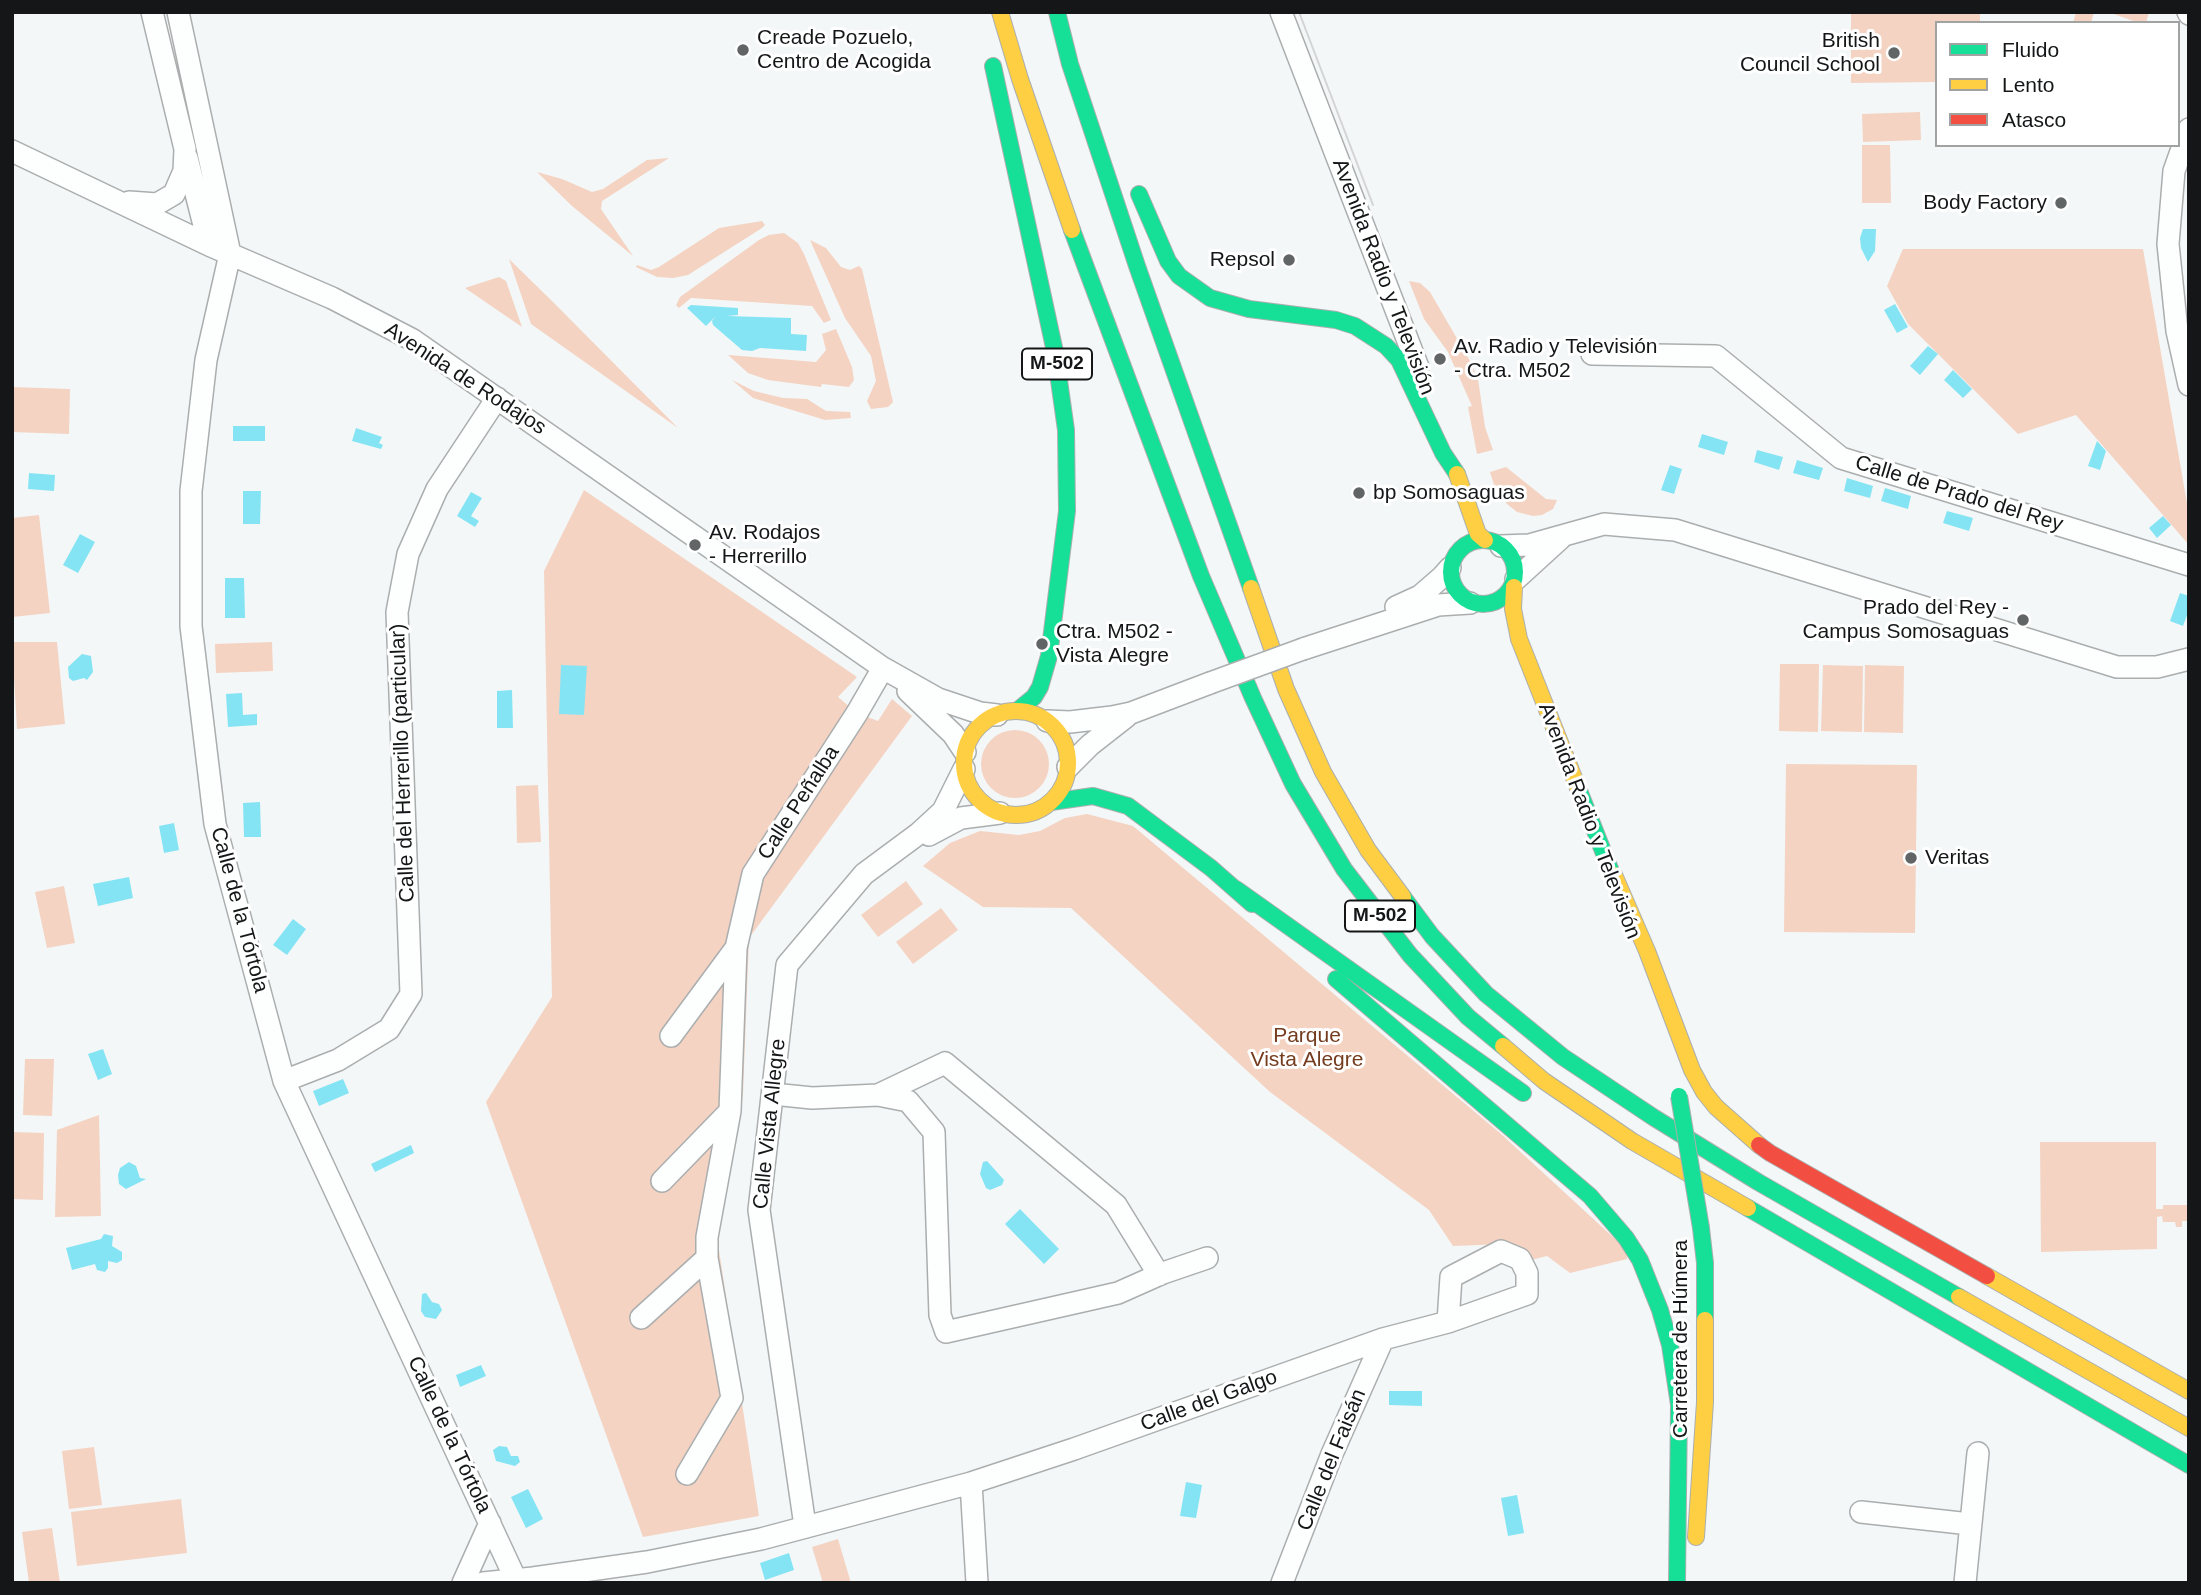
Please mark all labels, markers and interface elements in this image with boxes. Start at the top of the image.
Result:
legend [1935,21,2180,147]
place label: Creade Pozuelo, Centro de Acogida [757,25,931,75]
place label: British Council School [1740,28,1880,78]
text: Fluido [2002,38,2059,61]
marker: Creade Pozuelo, Centro de Acogida [735,42,751,58]
marker: British Council School [1886,45,1902,61]
text: Lento [2002,73,2055,96]
text: Atasco [2002,108,2066,131]
street label: Avenida Radio y Televisión [1326,156,1440,398]
place label: Body Factory [1923,190,2047,216]
marker: Body Factory [2053,195,2069,211]
place label: Repsol [1210,247,1275,273]
marker: Repsol [1281,252,1297,268]
street label: Avenida de Rodajos [379,317,551,441]
place label: Av. Radio y Televisión - Ctra. M502 [1454,334,1657,384]
road number: M-502 [1022,348,1092,380]
marker: Av. Radio y Televisión - Ctra. M502 [1432,351,1448,367]
street label: Calle de Prado del Rey [1852,450,2066,538]
place label: bp Somosaguas [1373,480,1525,506]
marker: bp Somosaguas [1351,485,1367,501]
place label: Av. Rodajos - Herrerillo [709,520,820,570]
marker: Av. Rodajos - Herrerillo [687,537,703,553]
place label: Prado del Rey - Campus Somosaguas [1802,595,2009,645]
marker: Prado del Rey - Campus Somosaguas [2015,612,2031,628]
place label: Ctra. M502 - Vista Alegre [1056,619,1173,669]
street label: Calle del Herrerillo (particular) [386,623,420,903]
marker: Ctra. M502 - Vista Alegre [1034,636,1050,652]
street label: Avenida Radio y Televisión [1532,700,1646,942]
street label: Calle Peñalba [753,741,845,865]
street label: Calle de la Tórtola [205,824,273,996]
place label: Veritas [1925,845,1989,871]
marker: Veritas [1903,850,1919,866]
road number: M-502 [1345,900,1415,932]
park label: Parque Vista Alegre [1251,1023,1363,1073]
street label: Calle Vista Allegre [749,1038,791,1210]
street label: Carretera de Húmera [1668,1240,1694,1438]
street label: Calle de la Tórtola [402,1352,496,1518]
street label: Calle del Galgo [1137,1365,1281,1437]
street label: Calle del Faisán [1292,1385,1372,1535]

